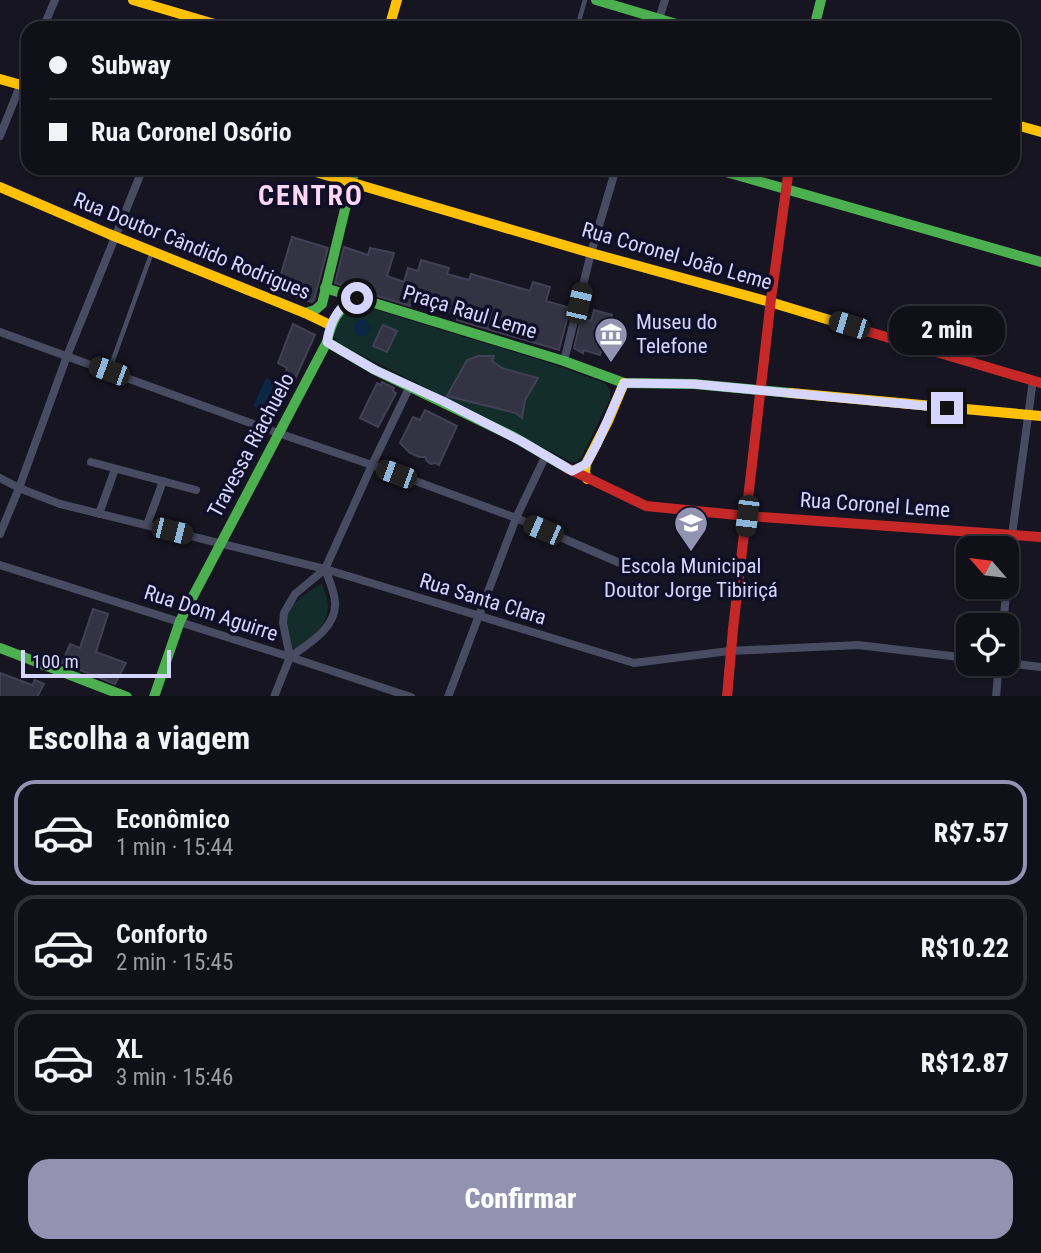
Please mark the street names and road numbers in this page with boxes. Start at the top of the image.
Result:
street label: Rua Doutor Cândido Rodrigues [70,187,314,305]
street label: Rua Coronel João Leme [579,217,775,295]
street label: Praça Raul Leme [400,280,540,344]
street label: Travessa Riachuelo [203,369,299,521]
street label: Rua Coronel Leme [799,488,951,522]
street label: Rua Santa Clara [417,568,549,630]
street label: Rua Dom Aguirre [141,580,281,646]

